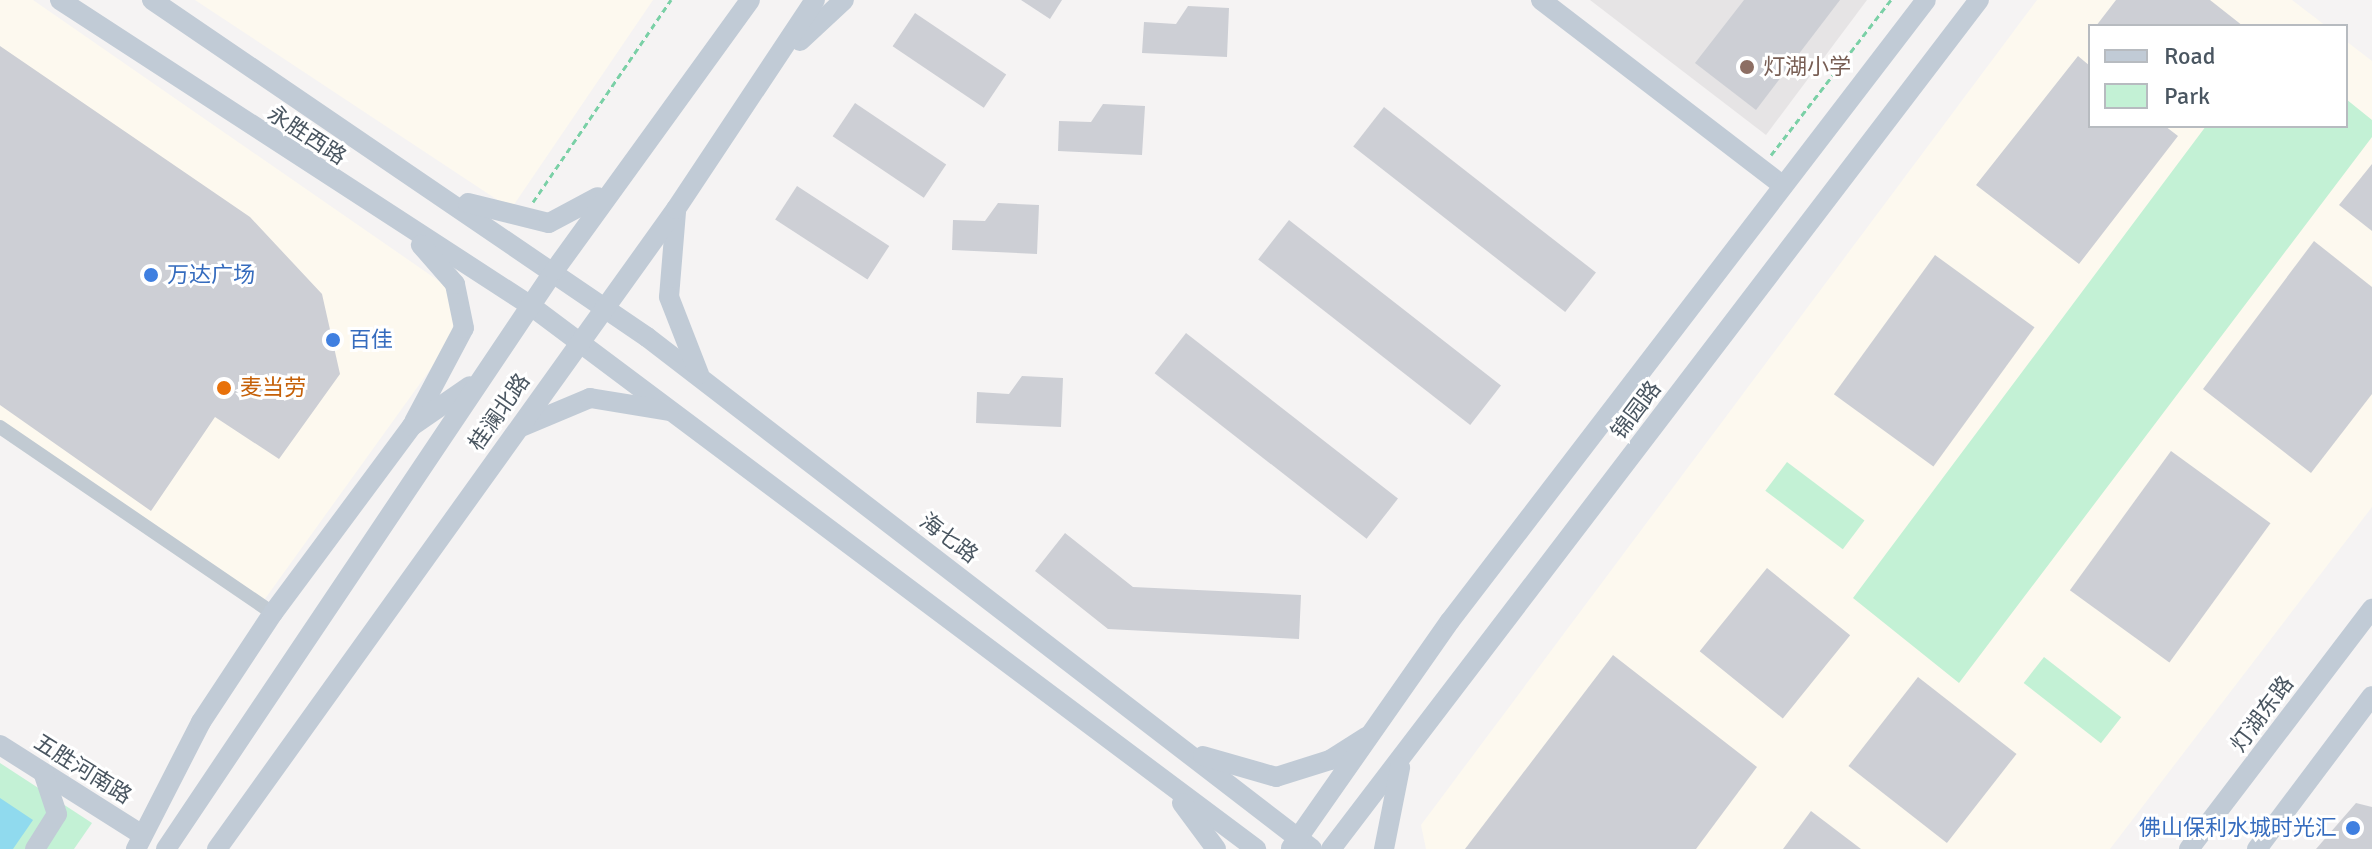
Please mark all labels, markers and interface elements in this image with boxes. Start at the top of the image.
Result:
legend [2088,24,2348,128]
text: Road [2164,41,2215,71]
place label: 灯湖小学 [1763,54,1851,80]
marker: 灯湖小学 [1738,58,1756,76]
text: Park [2164,81,2210,111]
street label: 永胜西路 [263,100,351,170]
place label: 万达广场 [167,262,255,288]
marker: 万达广场 [142,266,160,284]
place label: 百佳 [349,327,393,353]
marker: 百佳 [324,331,342,349]
street label: 桂澜北路 [463,368,535,456]
place label: 麦当劳 [240,375,306,401]
street label: 锦园路 [1606,376,1666,444]
marker: 麦当劳 [215,379,233,397]
street label: 海七路 [915,508,983,568]
street label: 灯湖东路 [2225,671,2299,757]
street label: 五胜河南路 [29,729,137,809]
place label: 佛山保利水城时光汇 [2139,815,2337,841]
marker: 佛山保利水城时光汇 [2344,819,2362,837]

